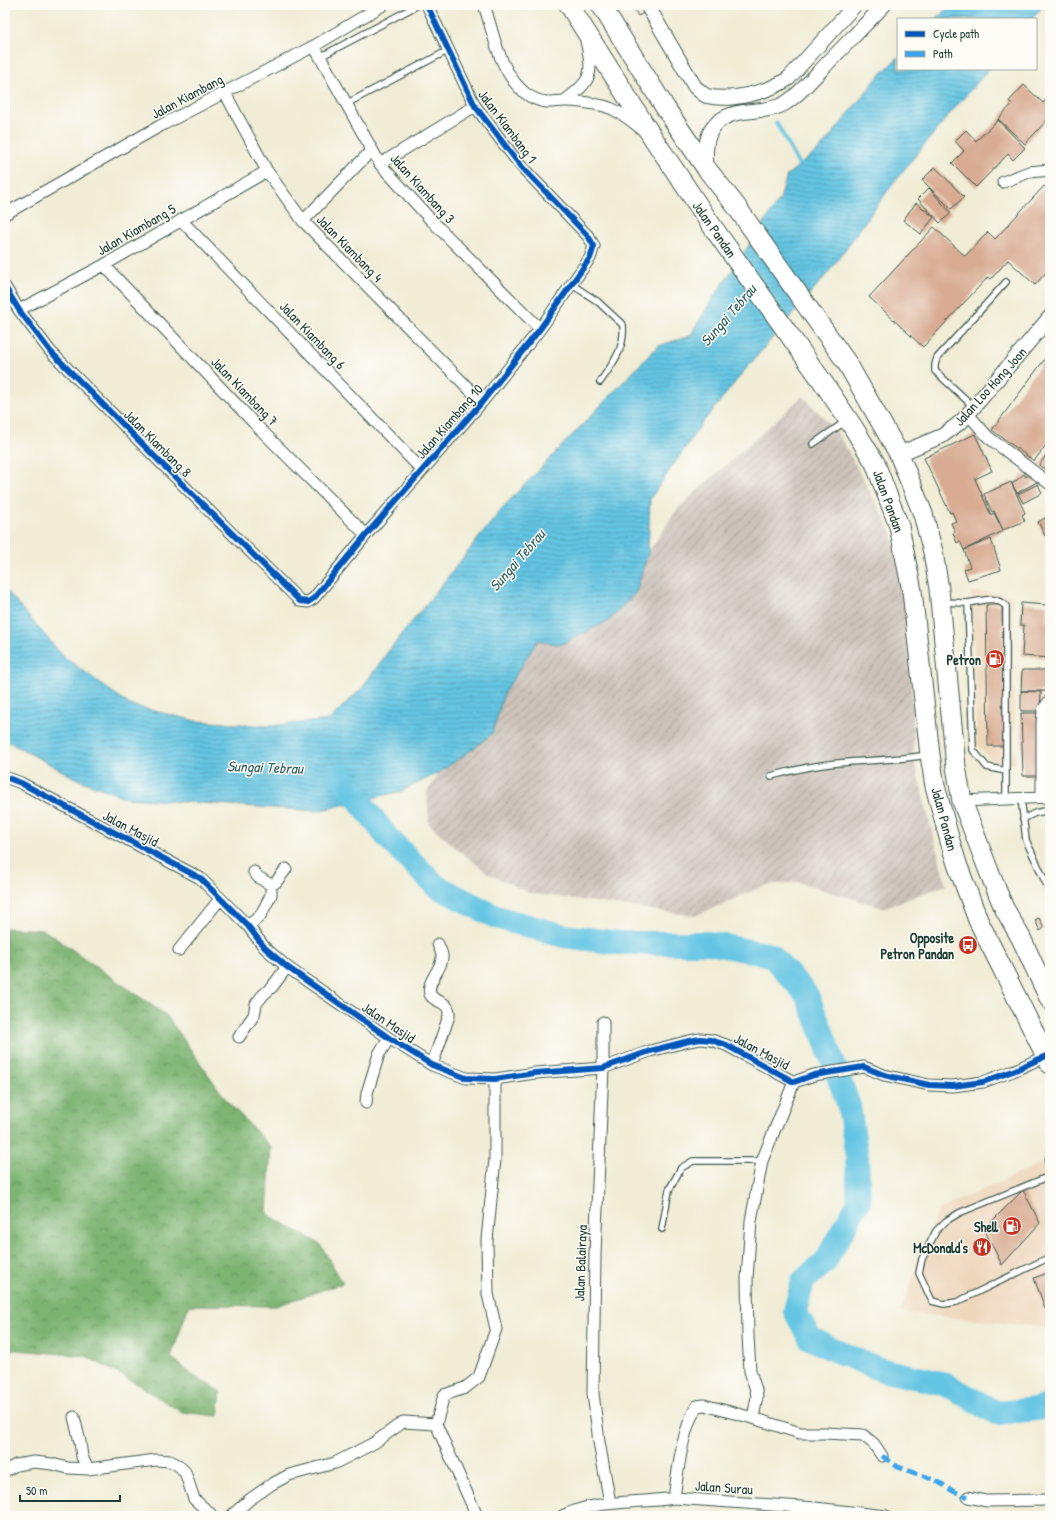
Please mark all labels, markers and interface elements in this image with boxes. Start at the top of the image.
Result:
legend [897,18,1037,70]
text: Cycle path [933,25,979,42]
text: Path [933,45,953,62]
street label: Jalan Kiambang [148,69,227,124]
street label: Jalan Kiambang 1 [473,86,542,167]
street label: Jalan Kiambang 3 [386,149,460,228]
street label: Jalan Pandan [689,197,741,261]
street label: Jalan Kiambang 5 [93,199,179,260]
street label: Jalan Kiambang 4 [312,210,387,287]
water label: Sungai Tebrau [695,279,761,351]
street label: Jalan Kiambang 6 [275,297,351,374]
street label: Jalan Loo Hong Joon [950,343,1031,430]
street label: Jalan Kiambang 7 [207,352,283,430]
street label: Jalan Kiambang 10 [411,380,488,463]
street label: Jalan Kiambang 8 [119,405,196,482]
street label: Jalan Pandan [869,467,909,535]
water label: Sungai Tebrau [484,524,550,596]
fuel station icon: Petron [984,648,1006,670]
place label: Petron [947,650,981,669]
water label: Sungai Tebrau [227,755,304,779]
street label: Jalan Pandan [927,785,963,853]
street label: Jalan Masjid [99,805,163,852]
place label: Opposite Petron Pandan [880,928,954,963]
bus stop icon: Opposite Petron Pandan [957,934,979,956]
street label: Jalan Masjid [358,997,420,1048]
street label: Jalan Masjid [730,1028,794,1075]
fuel station icon: Shell [1001,1215,1023,1237]
place label: Shell [974,1217,999,1236]
street label: Jalan Balairaya [569,1224,592,1302]
restaurant icon: McDonald's [971,1236,993,1258]
place label: McDonald's [913,1238,969,1257]
street label: Jalan Surau [694,1476,754,1499]
scale bar [20,1477,120,1503]
text: 50 m [26,1482,47,1499]

